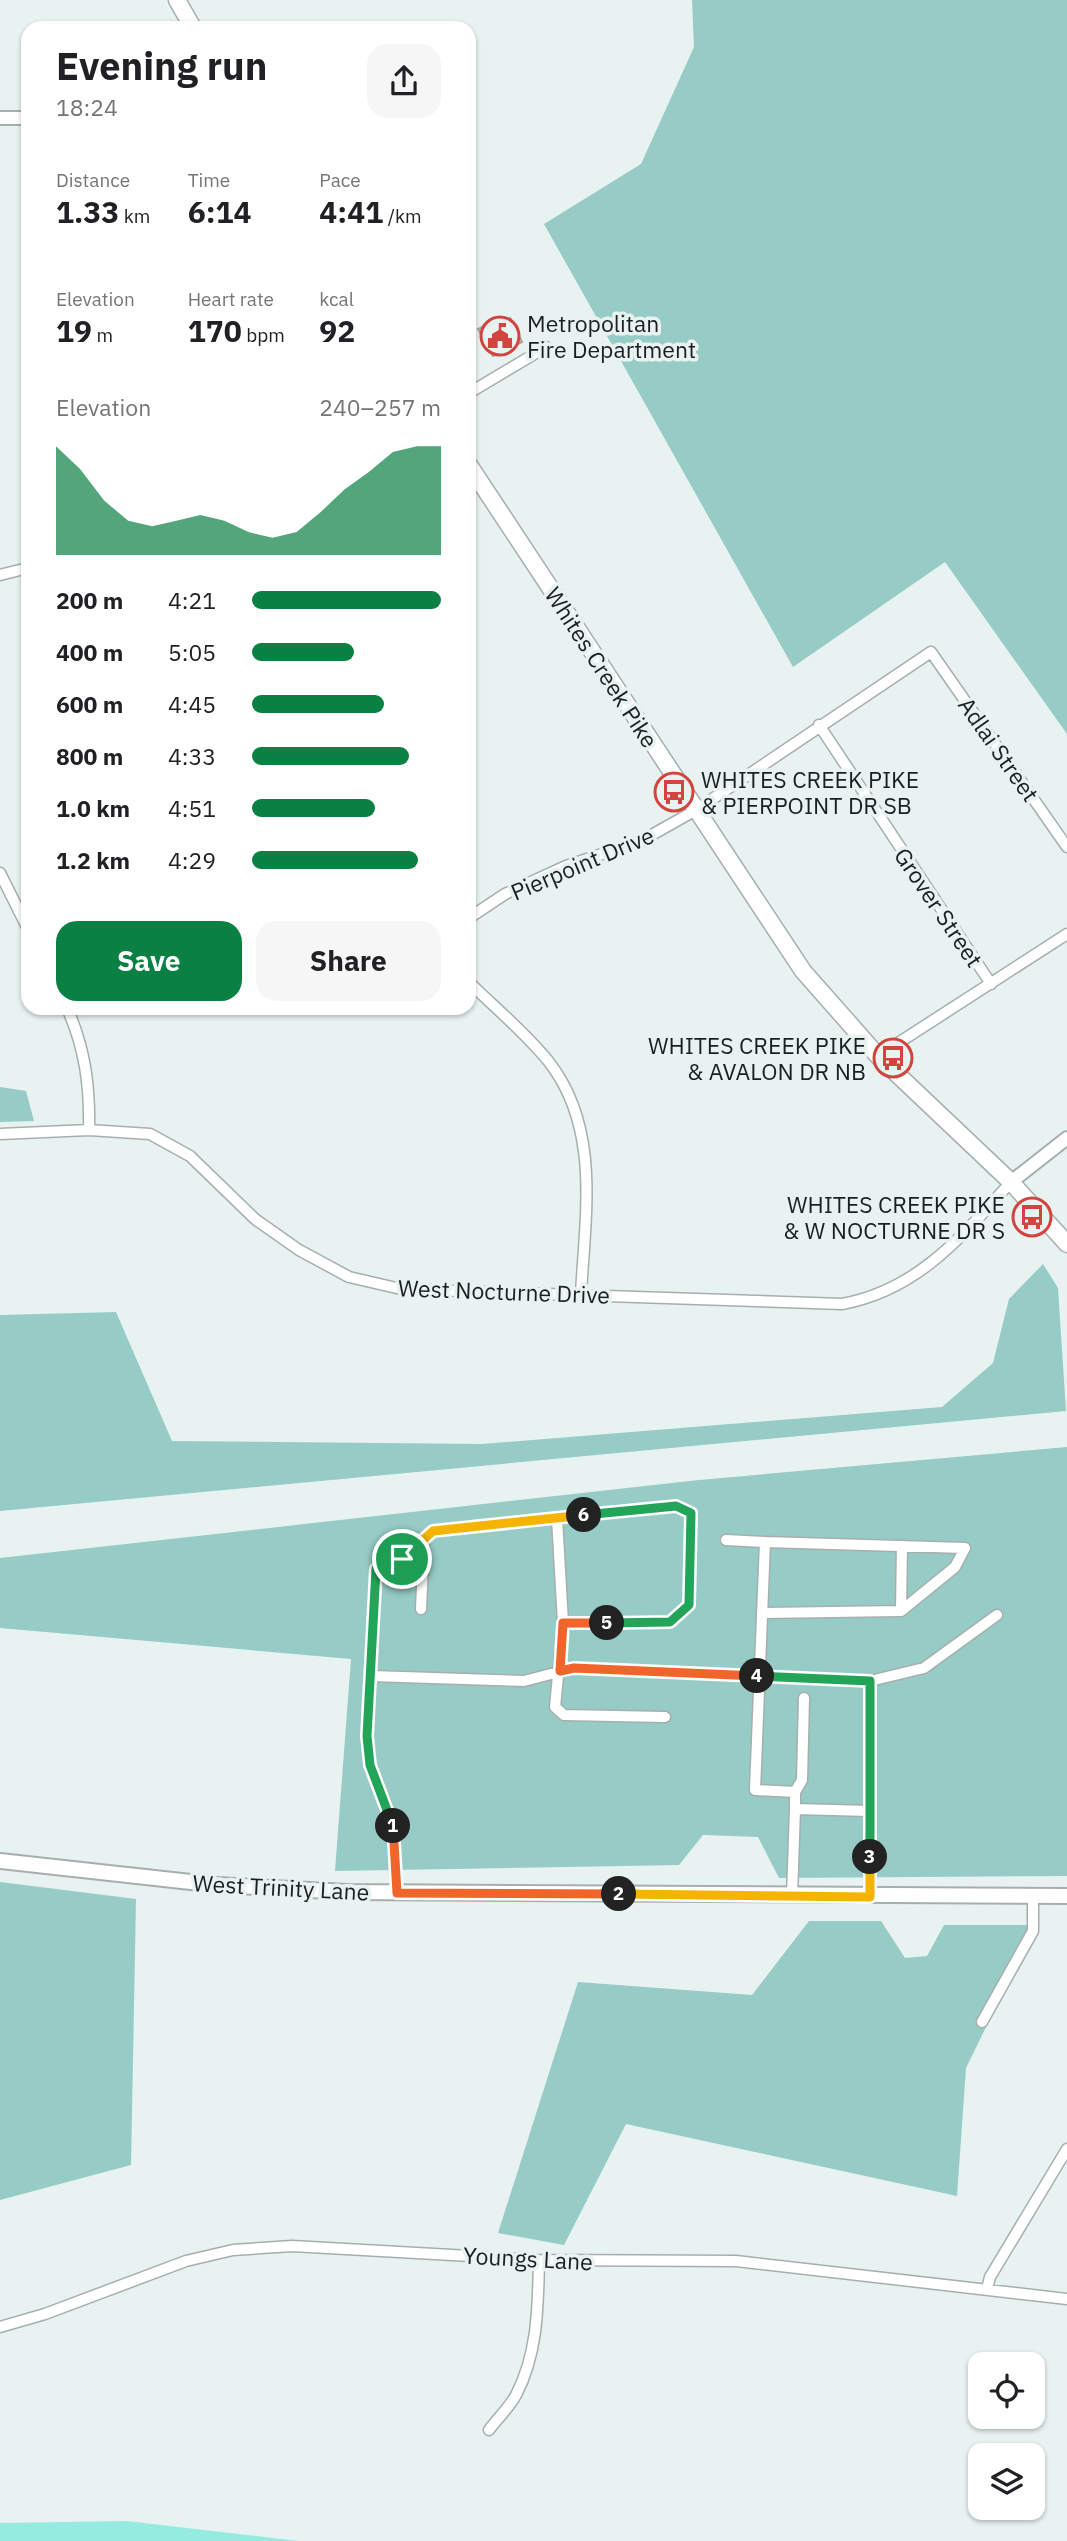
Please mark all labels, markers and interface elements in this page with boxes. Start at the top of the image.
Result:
text: Evening run [56,41,267,90]
button: share [367,44,441,118]
text: 18:24 [56,92,118,122]
text: Distance [56,168,130,192]
text: Time [188,168,230,192]
text: Pace [319,168,361,192]
text: 1.33 [56,192,119,231]
text: 6:14 [188,192,252,231]
text: 4:41 [319,192,383,231]
text: km [119,204,150,228]
text: /km [383,204,422,228]
text: Elevation [56,287,135,311]
text: Heart rate [188,287,274,311]
text: kcal [319,287,354,311]
place label: Metropolitan Fire Department [527,308,696,364]
text: 19 [56,311,92,350]
text: 170 [188,311,242,350]
text: 92 [319,311,355,350]
public building icon: Metropolitan Fire Department [479,315,521,357]
text: m [92,323,113,347]
text: bpm [242,323,285,347]
text: Elevation [56,392,151,422]
text: 240–257 m [319,392,441,422]
street label: Whites Creek Pike [539,581,665,753]
text: 200 m [56,585,123,615]
text: 4:21 [168,585,216,615]
text: 400 m [56,637,123,667]
text: 5:05 [168,637,216,667]
text: 600 m [56,689,123,719]
text: 4:45 [168,689,216,719]
street label: Adlai Street [952,691,1046,807]
text: 800 m [56,741,123,771]
text: 4:33 [168,741,216,771]
place label: WHITES CREEK PIKE & PIERPOINT DR SB [701,764,919,820]
bus stop icon: WHITES CREEK PIKE & PIERPOINT DR SB [653,771,695,813]
text: 1.0 km [56,793,130,823]
text: 4:51 [168,793,216,823]
street label: Pierpoint Drive [506,819,658,907]
street label: Grover Street [888,842,990,972]
text: 1.2 km [56,845,130,875]
text: 4:29 [168,845,216,875]
button: Save [56,921,242,1001]
button: Share [256,921,441,1001]
place label: WHITES CREEK PIKE & AVALON DR NB [648,1030,866,1086]
bus stop icon: WHITES CREEK PIKE & AVALON DR NB [872,1037,914,1079]
place label: WHITES CREEK PIKE & W NOCTURNE DR S [783,1189,1005,1245]
bus stop icon: WHITES CREEK PIKE & W NOCTURNE DR S [1011,1196,1053,1238]
street label: West Nocturne Drive [397,1272,611,1310]
pin: 6 [566,1498,602,1532]
text: 6 [578,1502,589,1526]
pin [372,1529,432,1589]
icon: arrive [383,1540,421,1578]
pin: 5 [590,1606,624,1640]
text: 5 [601,1610,612,1634]
pin: 4 [740,1658,774,1694]
text: 4 [751,1663,762,1687]
pin: 1 [376,1808,410,1843]
text: 1 [387,1813,398,1837]
pin: 3 [852,1840,888,1874]
text: 3 [864,1844,875,1868]
street label: West Trinity Lane [192,1867,370,1907]
pin: 2 [602,1876,636,1912]
text: 2 [613,1881,624,1905]
street label: Youngs Lane [462,2240,594,2276]
map controls [968,2352,1045,2520]
button: locate [968,2352,1045,2429]
button: layers [968,2443,1045,2520]

